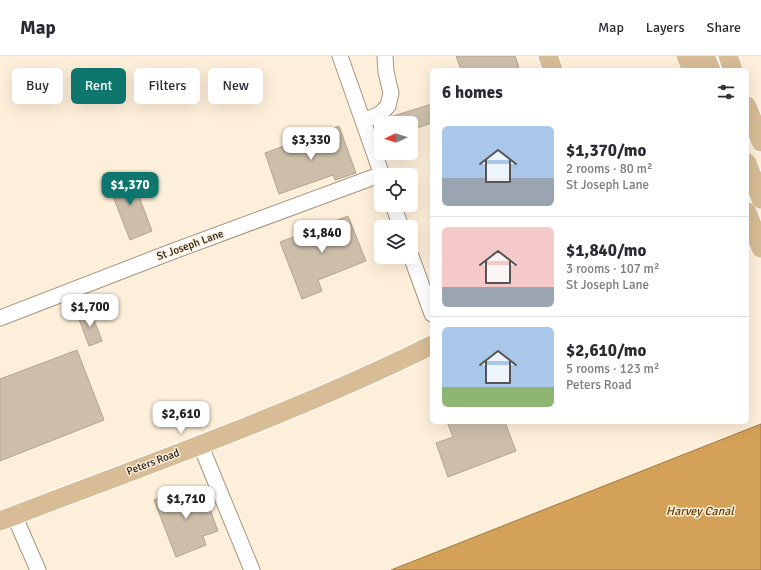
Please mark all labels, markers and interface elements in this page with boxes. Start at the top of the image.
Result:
text: Map [20,16,56,40]
text: Map [598,19,624,36]
text: Layers [646,19,685,36]
text: Share [707,19,741,36]
chip: Buy [12,68,63,104]
chip: Rent [71,68,126,104]
chip: Filters [134,68,200,104]
chip: New [208,68,263,104]
icon: filters [715,81,737,103]
text: 6 homes [442,82,503,103]
north arrow [374,116,418,160]
map controls [374,116,418,264]
pin: $3,330 [278,127,344,161]
text: $3,330 [292,132,330,148]
text: $1,370/mo [566,140,646,161]
icon: home [474,142,522,190]
text: 2 rooms · 80 m² [566,161,652,177]
button: locate [374,168,418,212]
pin: $1,370 [97,172,163,206]
text: $1,370 [111,177,149,193]
text: St Joseph Lane [566,177,649,193]
pin: $1,840 [289,220,355,254]
button: layers [374,220,418,264]
text: $1,840 [303,225,341,241]
street label: St Joseph Lane [155,227,225,263]
text: $1,840/mo [566,240,646,261]
icon: home [474,243,522,291]
text: 3 rooms · 107 m² [566,261,659,277]
text: St Joseph Lane [566,277,649,293]
pin: $1,700 [57,294,123,328]
text: $1,700 [71,299,109,315]
text: $2,610/mo [566,340,646,361]
icon: home [474,343,522,391]
text: 5 rooms · 123 m² [566,361,659,377]
text: Peters Road [566,377,632,393]
pin: $2,610 [148,401,214,435]
text: $2,610 [162,406,200,422]
street label: Peters Road [125,446,181,478]
pin: $1,710 [153,486,219,520]
text: $1,710 [167,491,205,507]
water label: Harvey Canal [666,504,735,519]

